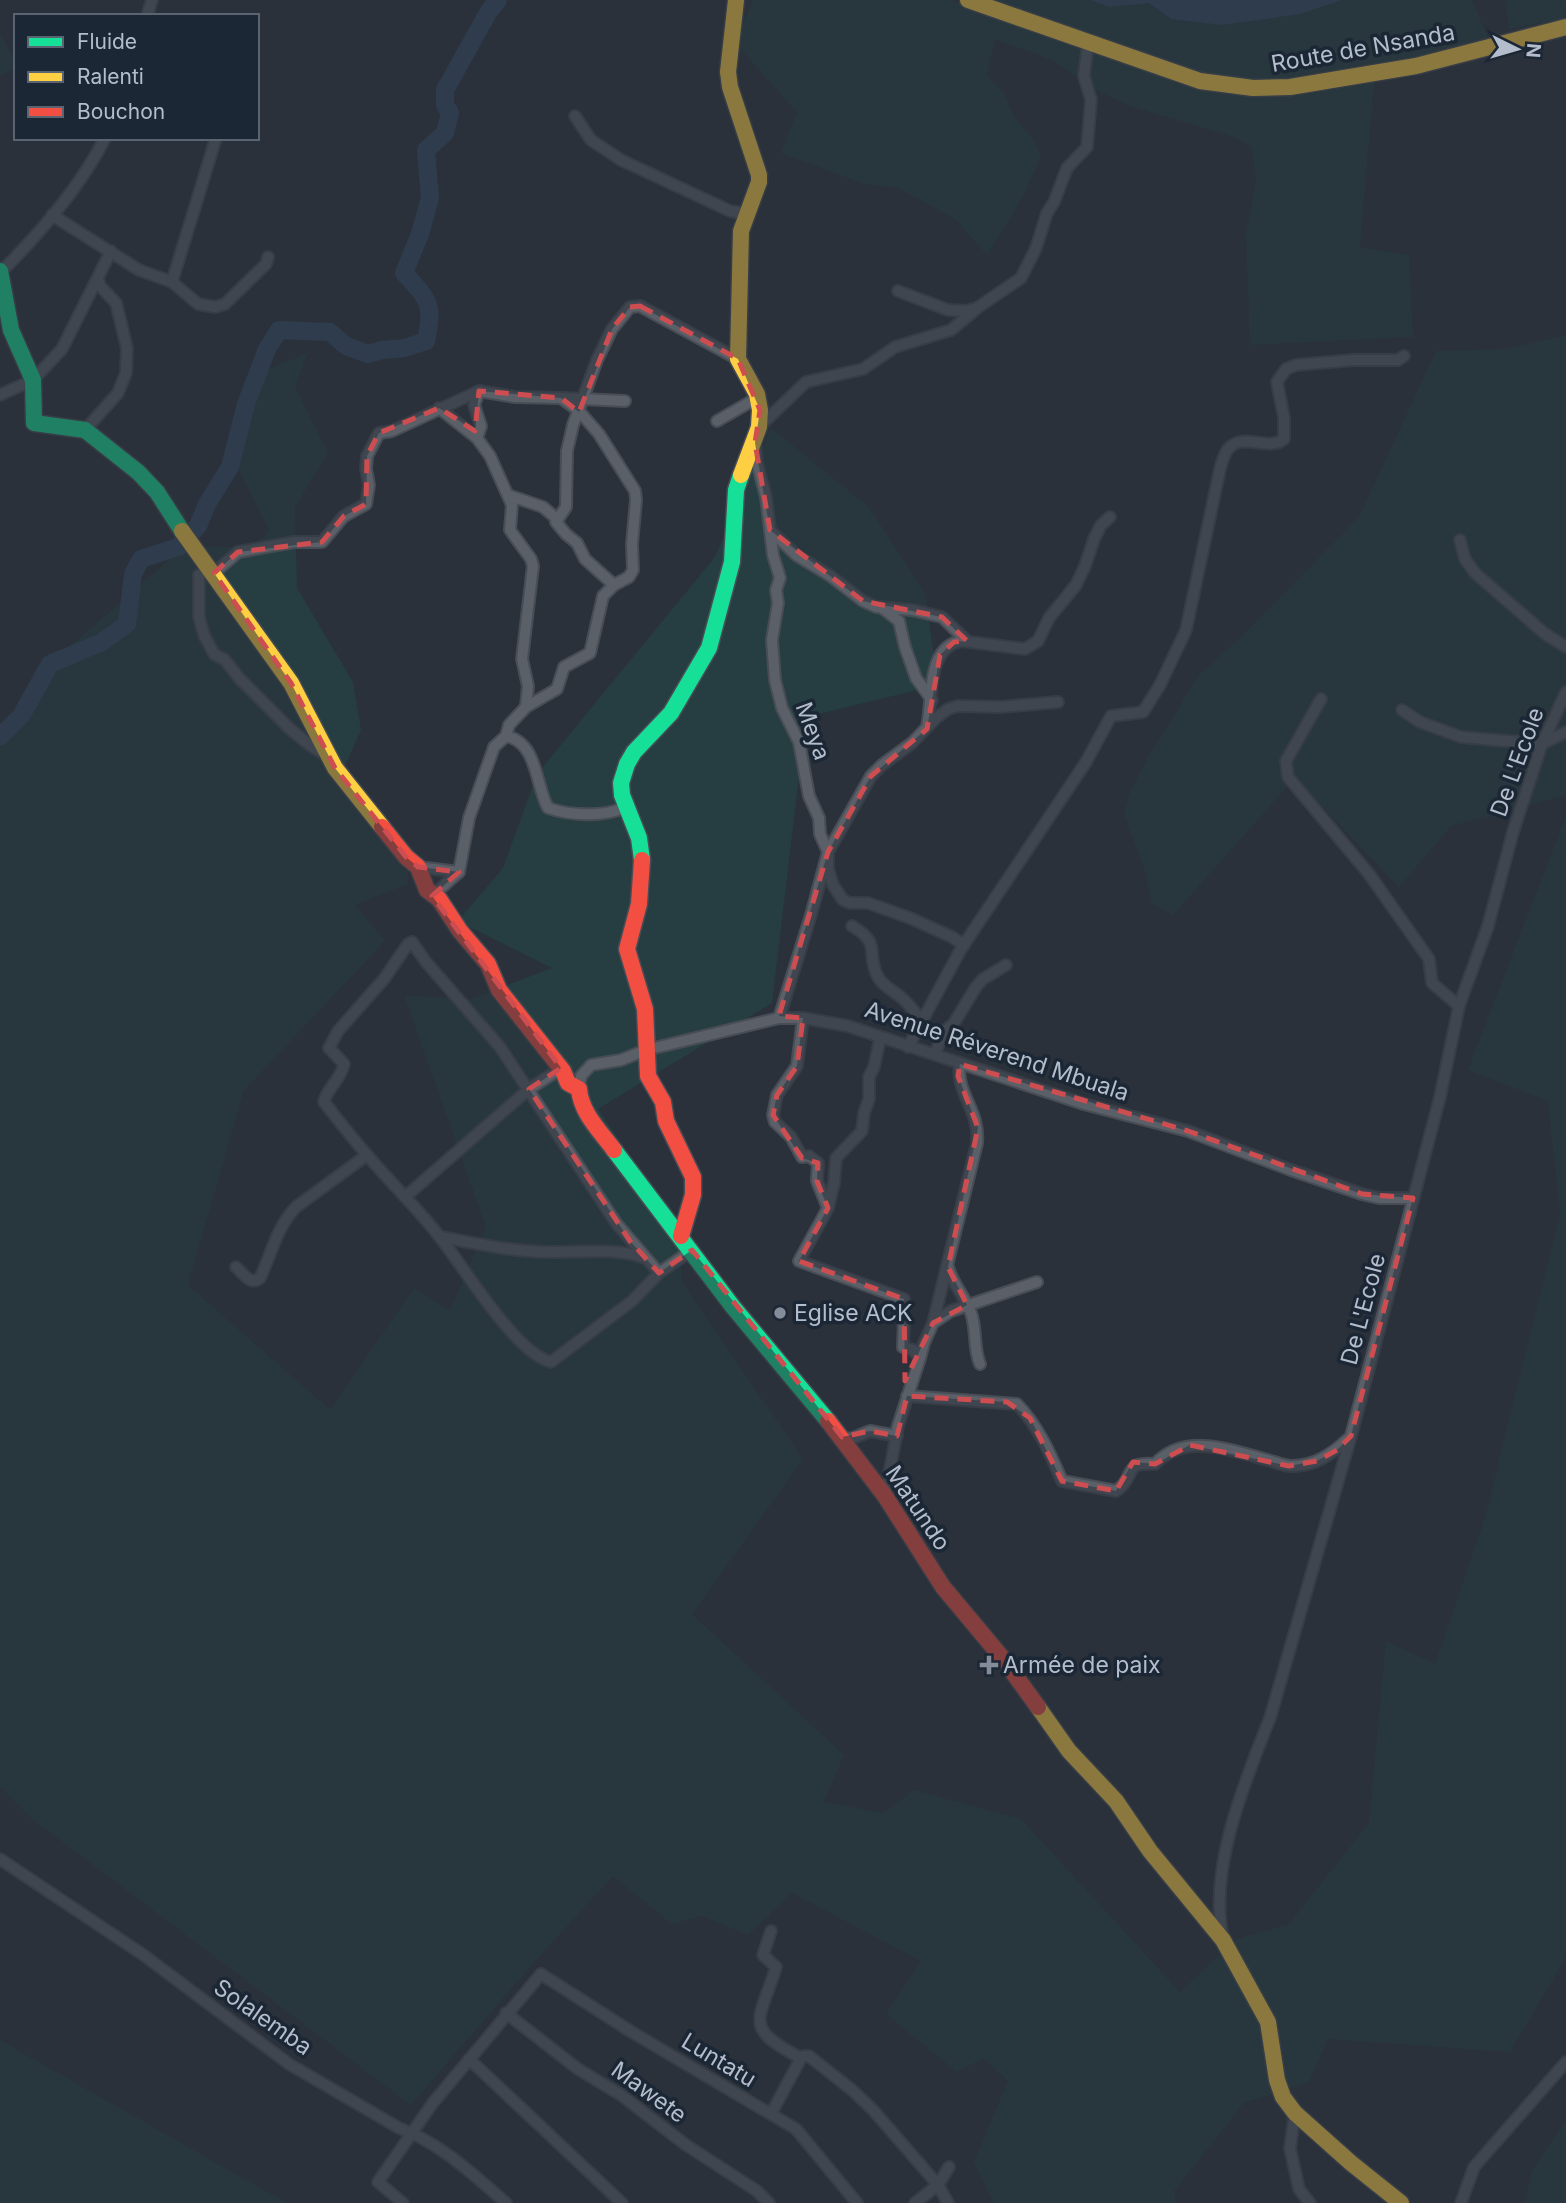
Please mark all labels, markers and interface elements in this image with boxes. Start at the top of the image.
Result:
legend [14,14,259,140]
north arrow [1482,14,1552,84]
street label: Route de Nsanda [1269,18,1457,78]
text: Fluide [77,29,137,54]
text: N [1521,42,1546,59]
text: Ralenti [77,64,144,89]
text: Bouchon [77,99,165,124]
street label: Meya [790,698,836,764]
street label: De L'Ecole [1484,704,1550,820]
street label: Avenue Réverend Mbuala [861,995,1133,1107]
street label: De L'Ecole [1335,1250,1391,1368]
place label: Eglise ACK [794,1299,912,1327]
marker: Eglise ACK [772,1305,788,1321]
street label: Matundo [879,1460,957,1556]
place label: Armée de paix [1003,1651,1161,1679]
marker: Armée de paix [981,1657,997,1673]
street label: Solalemba [209,1973,317,2061]
street label: Luntatu [677,2027,761,2093]
street label: Mawete [606,2055,692,2129]

